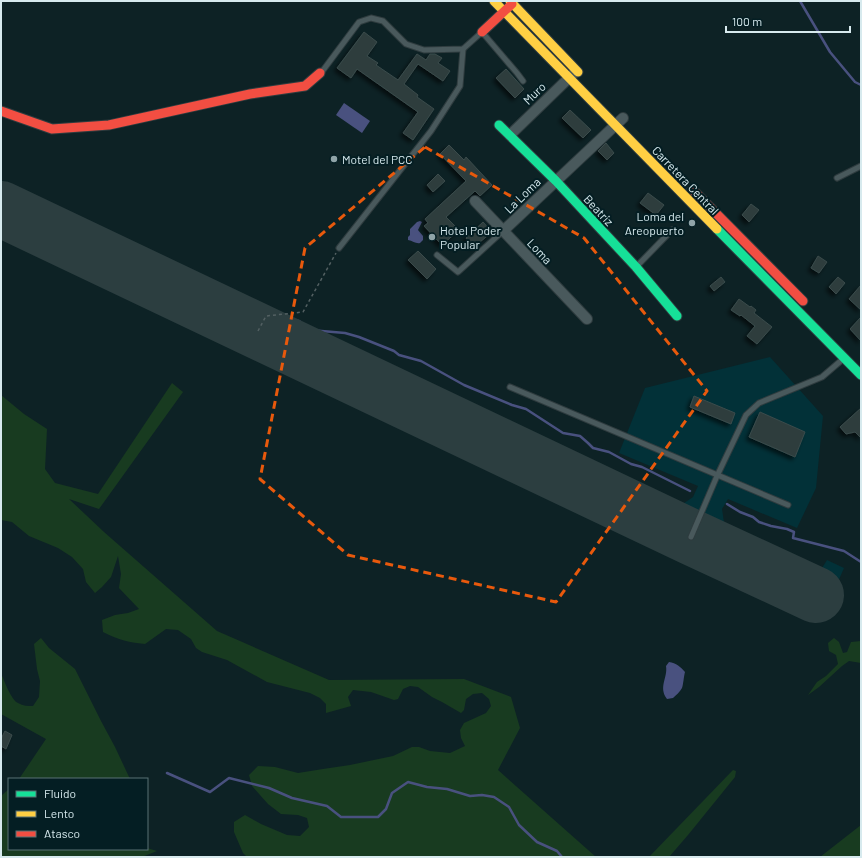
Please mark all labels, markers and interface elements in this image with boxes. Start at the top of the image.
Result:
scale bar [726,8,850,34]
text: 100 m [732,14,762,28]
street label: Muro [520,79,548,107]
street label: Carretera Central [650,143,722,217]
place label: Motel del PCC [342,152,413,166]
marker: Motel del PCC [329,154,339,164]
street label: La Loma [501,174,543,216]
street label: Beatriz [581,192,617,228]
place label: Loma del Areopuerto [625,209,684,237]
marker: Loma del Areopuerto [687,218,697,228]
place label: Hotel Poder Popular [440,223,501,251]
marker: Hotel Poder Popular [427,232,437,242]
street label: Loma [525,235,555,267]
legend [8,778,148,850]
text: Fluido [44,786,76,800]
text: Lento [44,806,74,820]
text: Atasco [44,826,80,840]

